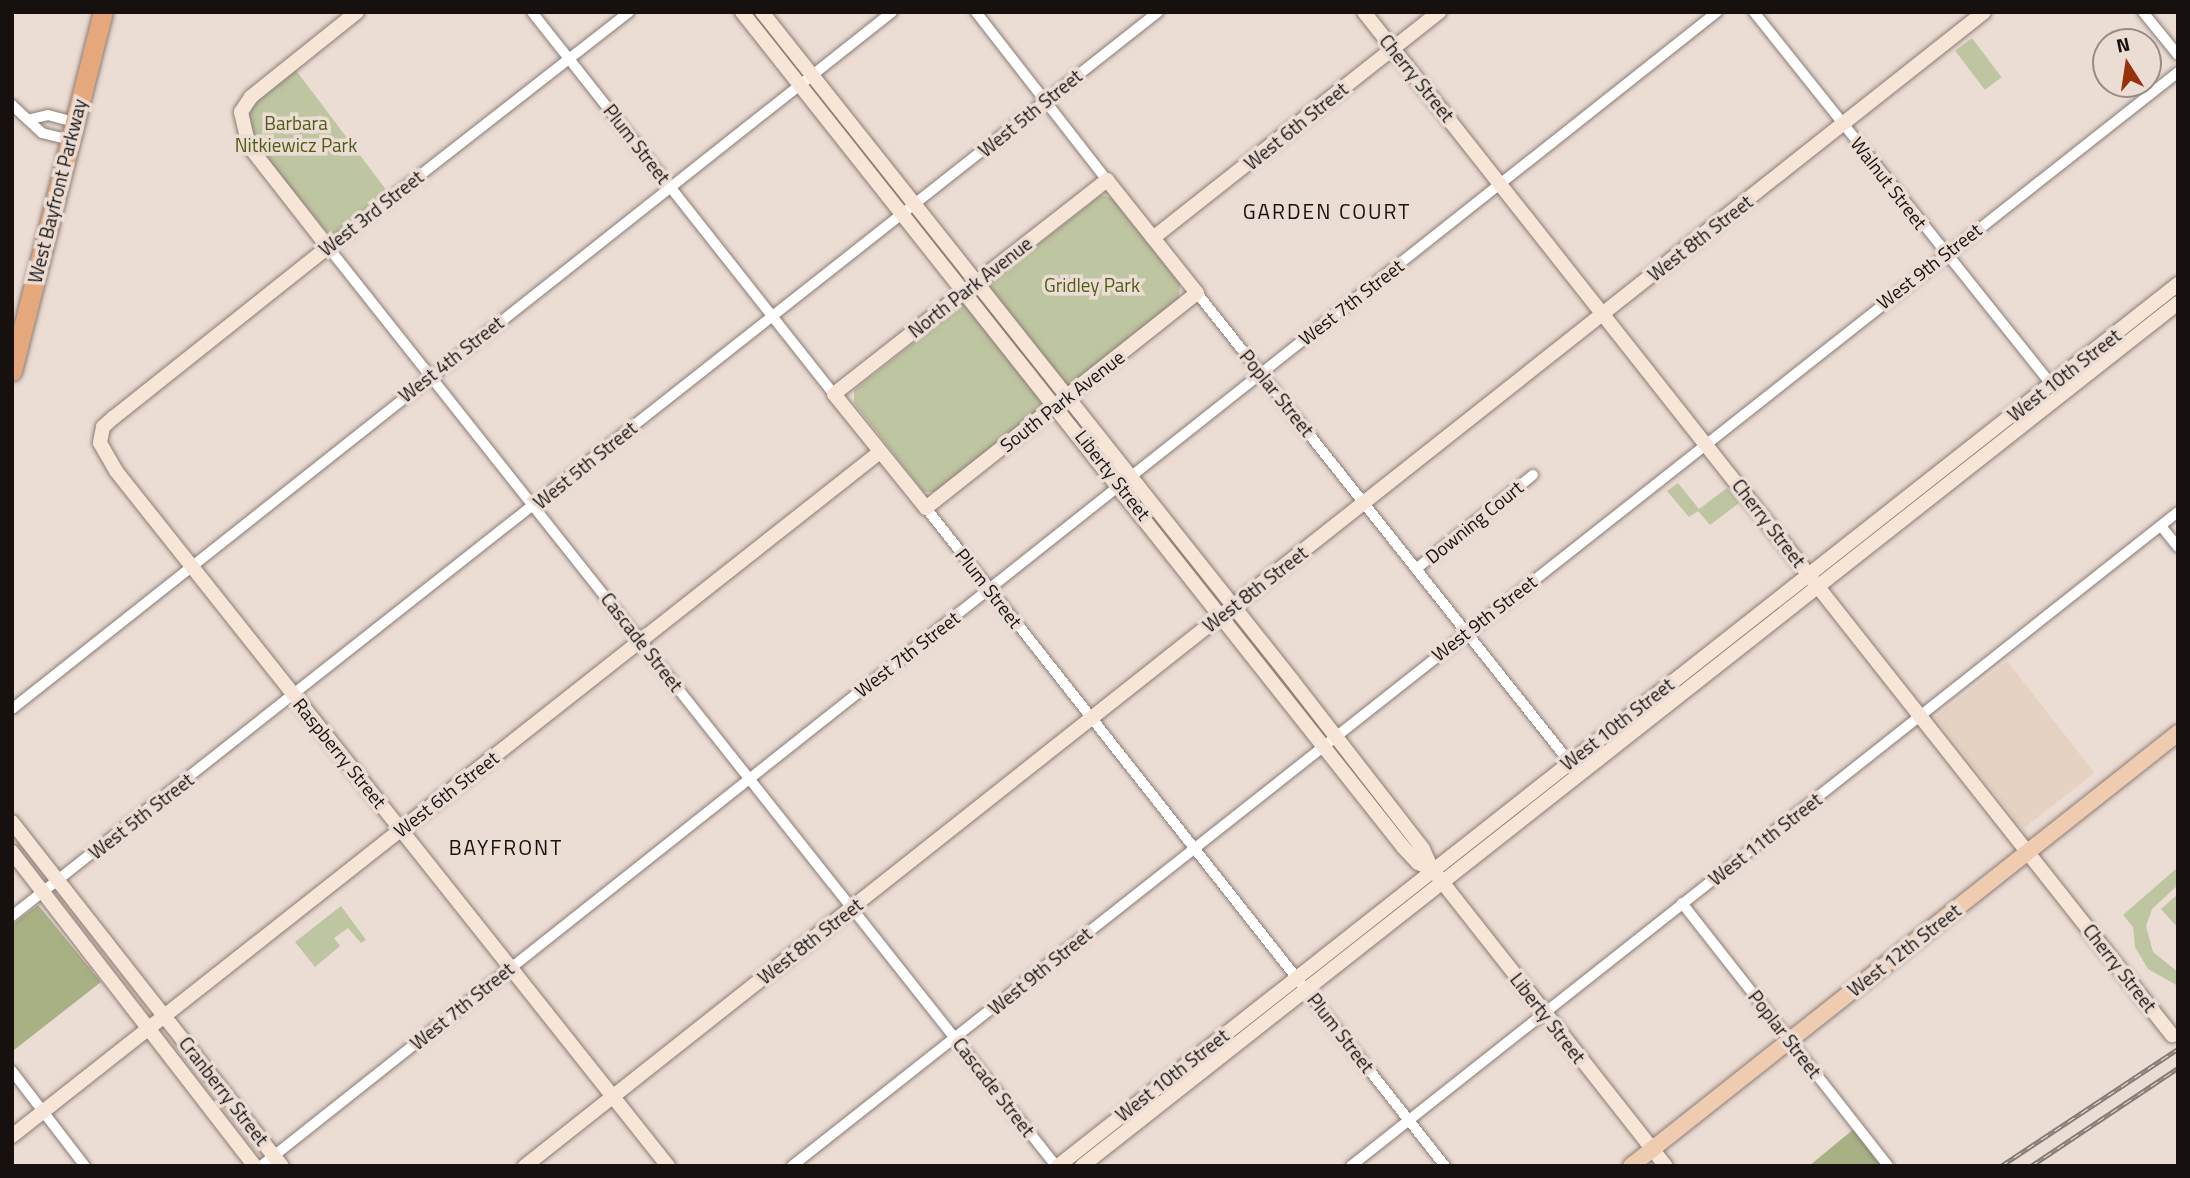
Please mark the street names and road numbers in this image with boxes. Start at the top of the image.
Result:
street label: Cherry Street [1375,30,1459,126]
street label: West 5th Street [974,64,1086,162]
street label: West 6th Street [1240,77,1352,175]
street label: West Bayfront Parkway [23,97,91,285]
street label: Plum Street [599,100,675,188]
street label: Walnut Street [1846,132,1932,234]
street label: West 3rd Street [314,165,428,261]
street label: West 8th Street [1643,190,1757,286]
street label: West 9th Street [1872,218,1986,314]
street label: North Park Avenue [904,232,1036,342]
street label: West 7th Street [1294,254,1408,350]
street label: West 4th Street [394,311,508,407]
street label: West 10th Street [2003,324,2125,426]
street label: South Park Avenue [995,345,1129,457]
street label: Poplar Street [1235,345,1319,441]
street label: West 5th Street [529,416,641,514]
street label: Liberty Street [1071,425,1155,525]
street label: Cherry Street [1728,474,1810,572]
street label: Downing Court [1421,476,1527,568]
street label: West 8th Street [1198,541,1312,637]
street label: Plum Street [951,544,1027,632]
street label: West 9th Street [1427,570,1541,666]
street label: Cascade Street [596,588,688,696]
street label: West 7th Street [850,606,964,702]
street label: West 10th Street [1556,673,1678,775]
street label: Raspberry Street [289,693,391,813]
street label: West 6th Street [389,746,503,842]
street label: West 5th Street [84,768,198,864]
street label: West 11th Street [1704,788,1826,890]
street label: West 8th Street [753,893,867,989]
street label: West 12th Street [1843,899,1965,1001]
street label: Cherry Street [2079,919,2161,1017]
street label: West 9th Street [984,922,1096,1020]
street label: West 7th Street [406,957,518,1055]
street label: Liberty Street [1506,968,1590,1068]
street label: Poplar Street [1744,986,1826,1082]
street label: Plum Street [1303,989,1379,1077]
street label: West 10th Street [1111,1024,1233,1126]
street label: Cranberry Street [174,1032,274,1150]
street label: Cascade Street [948,1033,1040,1141]

